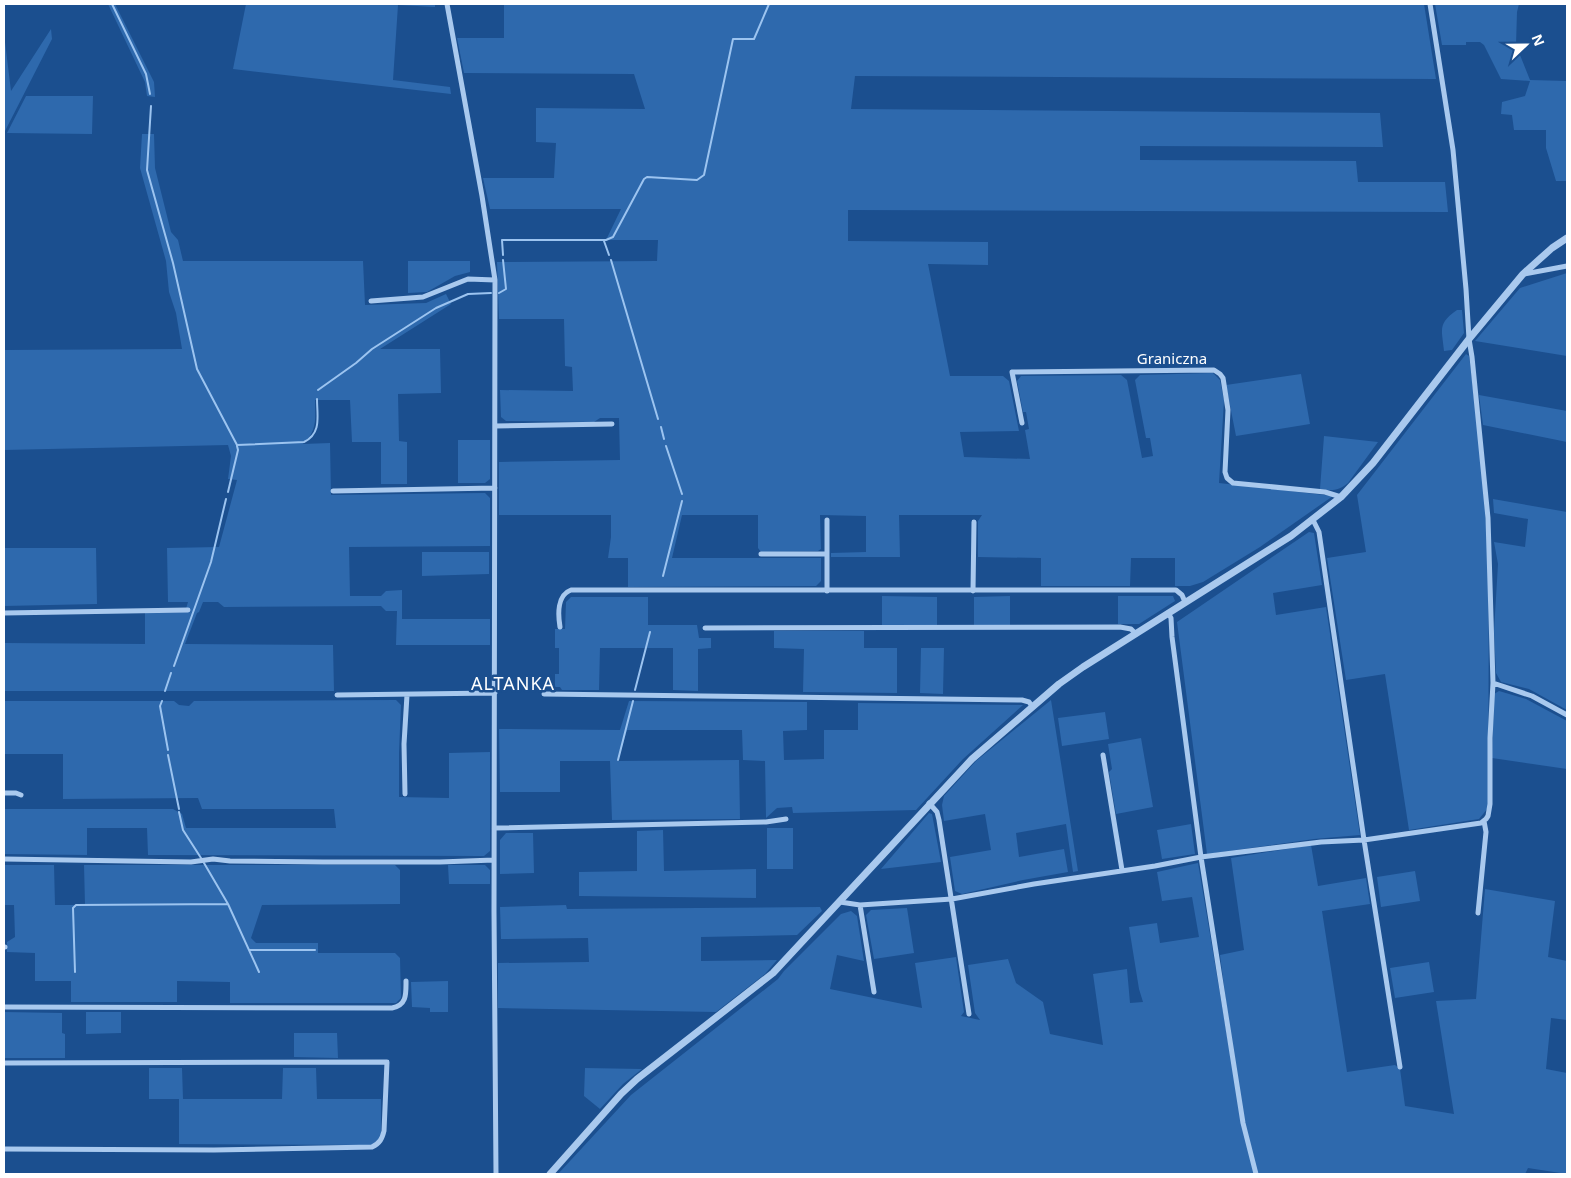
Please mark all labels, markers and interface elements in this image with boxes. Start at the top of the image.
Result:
north arrow [1501,20,1551,70]
text: N [1528,31,1549,49]
street label: Graniczna [1137,348,1207,368]
district label: ALTANKA [471,671,555,695]

